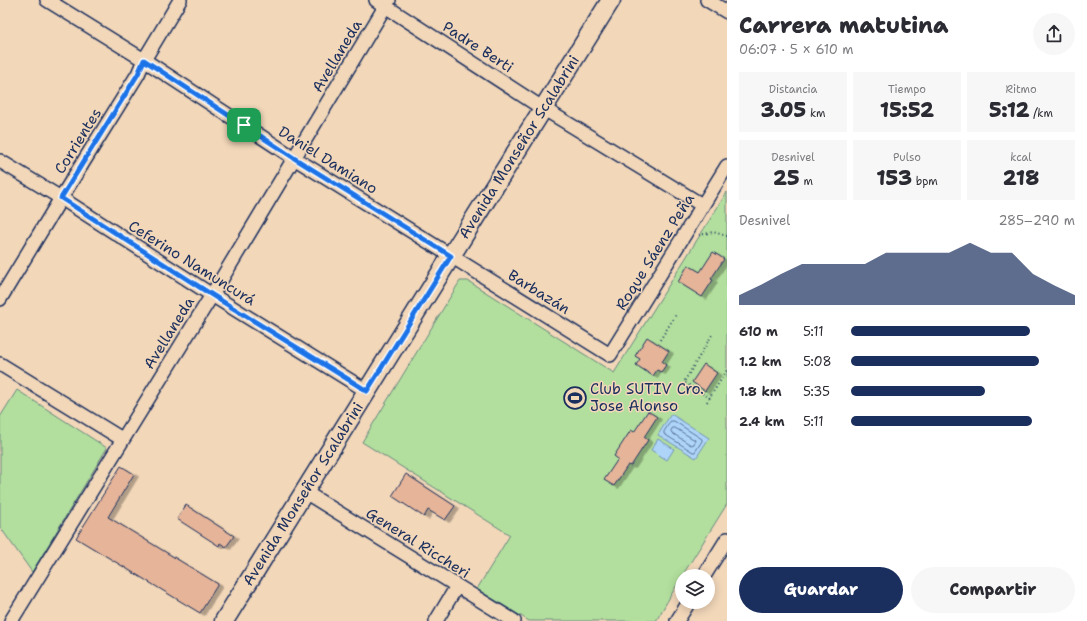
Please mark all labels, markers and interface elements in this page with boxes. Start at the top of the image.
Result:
text: Carrera matutina [739,11,949,40]
button: share [1033,13,1075,55]
street label: Avellaneda [307,15,367,96]
street label: Padre Berti [439,17,517,77]
text: 06:07 · 5 × 610 m [739,41,854,58]
street label: Avenida Monseñor Scalabrini [454,51,584,243]
text: Distancia [769,82,817,97]
text: Tiempo [888,82,926,97]
text: Ritmo [1005,82,1037,97]
text: 3.05 [760,97,806,123]
text: 15:52 [880,97,934,123]
text: 5:12 [989,97,1030,123]
street label: Corrientes [50,104,106,178]
text: km [806,106,826,121]
text: /km [1030,106,1053,121]
pin [227,108,261,142]
icon: arrive [233,114,255,136]
street label: Daniel Damiano [275,122,381,198]
text: Desnivel [771,150,815,165]
text: Pulso [893,150,921,165]
text: kcal [1010,150,1032,165]
text: 25 [773,165,800,191]
text: 153 [876,165,912,191]
text: 218 [1003,165,1039,191]
text: m [800,174,813,189]
text: bpm [912,174,938,189]
street label: Roque Sáenz Peña [611,189,699,314]
text: Desnivel [739,212,790,229]
text: 285–290 m [998,212,1075,229]
street label: Ceferino Namuncurá [125,216,260,311]
street label: Barbazán [504,265,574,319]
street label: Avellaneda [139,293,199,373]
text: 610 m [739,323,778,340]
text: 5:11 [803,323,824,340]
text: 1.2 km [739,353,782,370]
text: 5:08 [803,353,832,370]
place label: Club SUTIV Cro. Jose Alonso [590,379,704,416]
text: 1.8 km [739,383,782,400]
text: 5:35 [803,383,830,400]
sports icon: Club SUTIV Cro. Jose Alonso [562,385,588,411]
street label: Avenida Monseñor Scalabrini [238,398,368,590]
text: 2.4 km [739,413,785,430]
text: 5:11 [803,413,824,430]
street label: General Riccheri [362,503,474,583]
button: Guardar [739,567,903,613]
button: Compartir [911,567,1075,613]
map controls [675,569,715,609]
button: layers [675,569,715,609]

